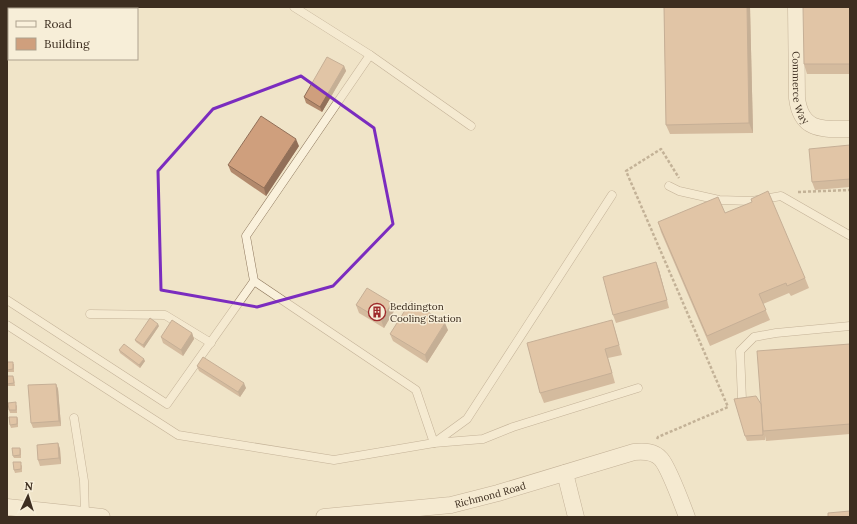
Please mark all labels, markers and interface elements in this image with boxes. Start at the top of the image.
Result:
legend [8,8,138,60]
text: Road [44,16,72,31]
text: Building [44,36,90,51]
street label: Commerce Way [789,51,812,128]
place label: Beddington Cooling Station [390,300,462,325]
building icon: Beddington Cooling Station [367,302,387,322]
north arrow [8,476,48,516]
text: N [24,479,34,493]
street label: Richmond Road [453,479,527,511]

